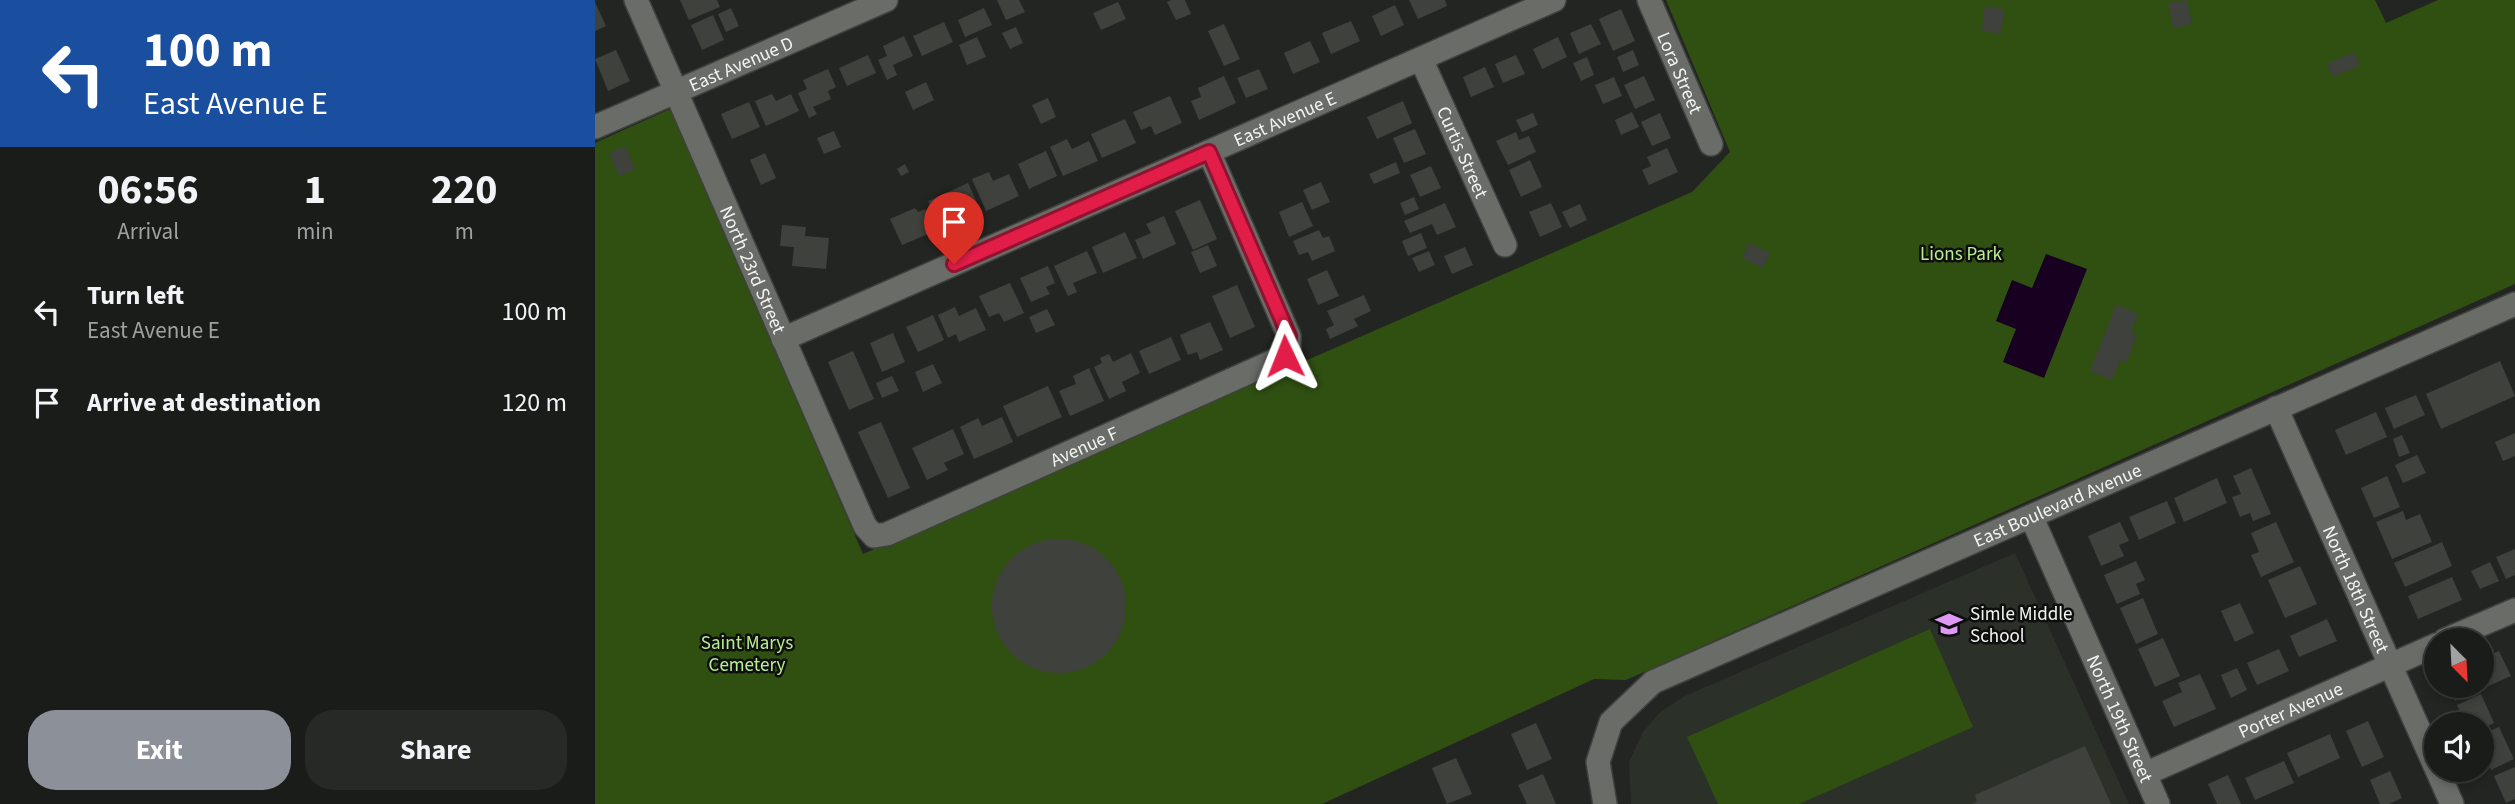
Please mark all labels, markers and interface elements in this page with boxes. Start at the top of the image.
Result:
text: 100 m [143,16,272,86]
icon: left [28,28,119,119]
street label: Lora Street [1649,28,1709,119]
street label: East Avenue D [685,30,798,99]
text: East Avenue E [143,81,328,127]
street label: East Avenue E [1230,85,1341,154]
street label: Curtis Street [1429,102,1494,203]
text: 06:56 [97,160,199,220]
text: 1 [304,160,326,220]
text: 220 [431,160,498,220]
pin [924,192,984,264]
street label: North 23rd Street [712,202,792,339]
icon: arrive [935,203,973,241]
text: Arrival [117,215,179,248]
text: min [296,215,334,248]
text: m [455,215,474,248]
park label: Lions Park [1920,241,2003,268]
text: Turn left [87,277,184,314]
icon: left [28,293,66,331]
text: 100 m [501,293,567,330]
text: East Avenue E [87,314,220,347]
position arrow [1248,319,1322,393]
icon: arrive [28,384,66,422]
text: Arrive at destination [87,384,321,421]
text: 120 m [501,384,567,421]
street label: Avenue F [1046,420,1123,474]
street label: East Boulevard Avenue [1969,457,2146,555]
street label: North 18th Street [2315,521,2395,658]
place label: Simle Middle School [1970,601,2073,650]
school or university icon: Simle Middle School [1934,609,1964,639]
north arrow [2424,628,2494,698]
map controls [2424,628,2494,782]
park label: Saint Marys Cemetery [701,630,793,679]
street label: North 19th Street [2079,651,2159,788]
street label: Porter Avenue [2234,676,2348,746]
button: Exit [28,710,291,790]
button: Share [305,710,567,790]
button: sound [2424,712,2494,782]

